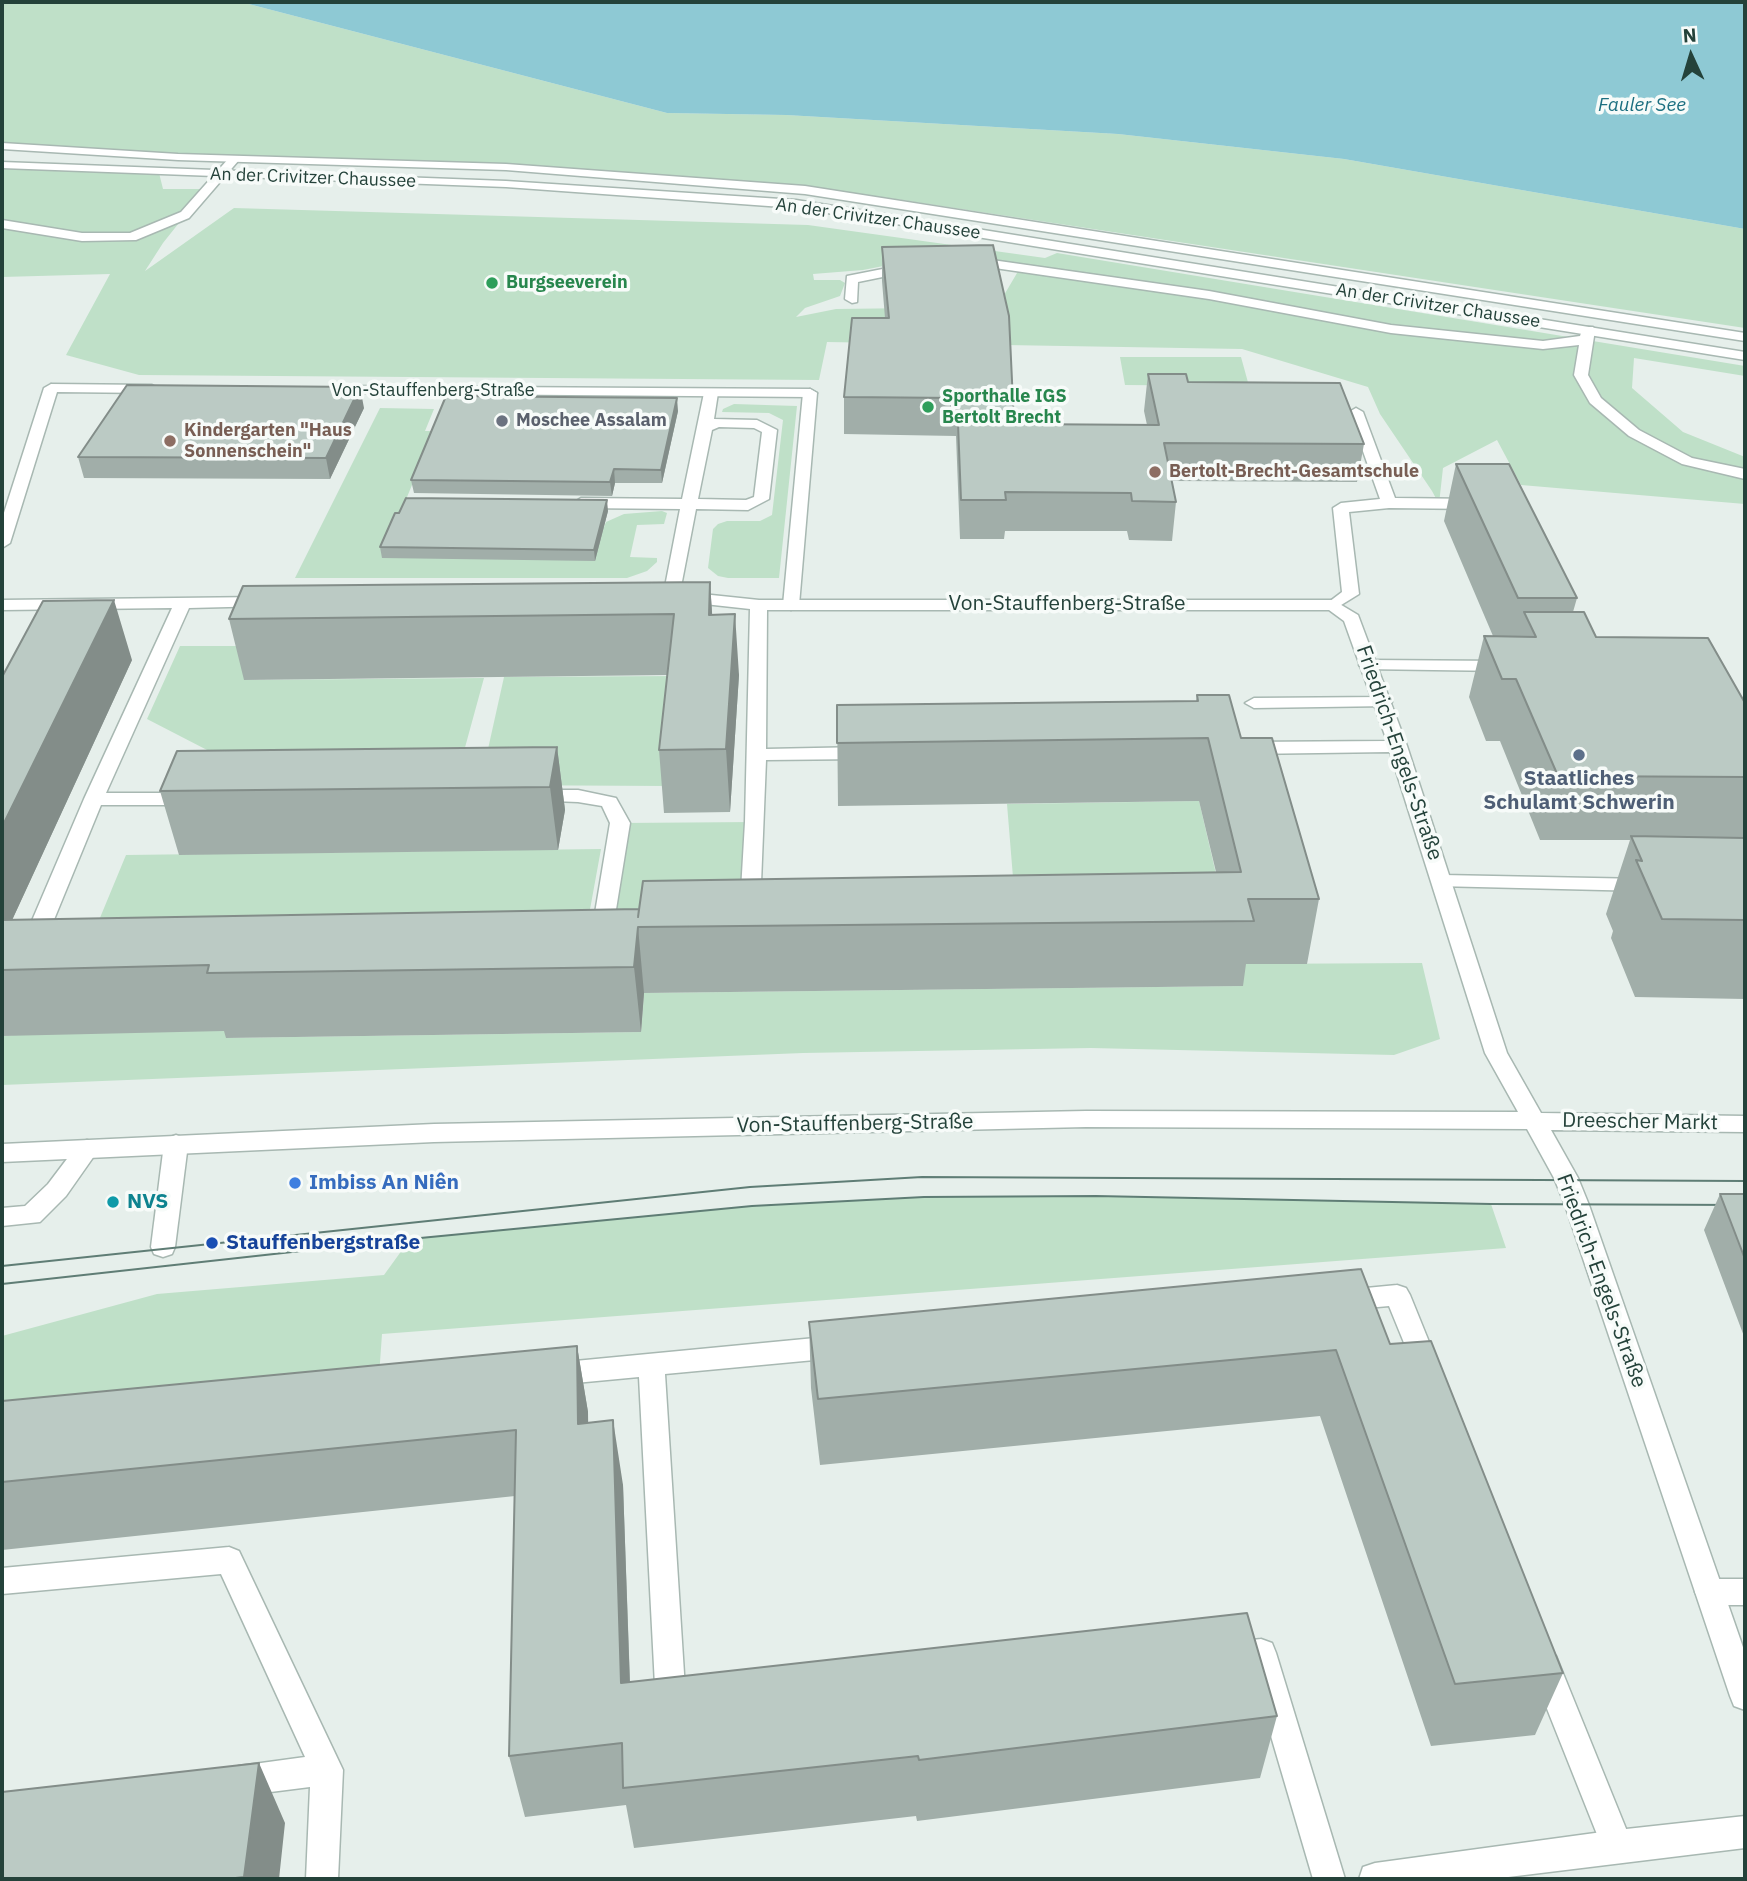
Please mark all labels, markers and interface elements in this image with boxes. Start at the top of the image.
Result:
north arrow [1656,21,1726,91]
text: N [1682,23,1697,48]
water label: Fauler See [1598,95,1686,117]
street label: An der Crivitzer Chaussee [209,164,417,192]
street label: An der Crivitzer Chaussee [774,194,982,244]
place label: Burgseeverein [506,272,628,294]
marker: Burgseeverein [484,275,500,291]
street label: An der Crivitzer Chaussee [1334,279,1542,333]
street label: Von-Stauffenberg-Straße [331,380,535,402]
place label: Sporthalle IGS Bertolt Brecht [942,386,1067,428]
marker: Sporthalle IGS Bertolt Brecht [920,399,936,415]
place label: Moschee Assalam [516,410,667,432]
marker: Moschee Assalam [494,413,510,429]
place label: Kindergarten "Haus Sonnenschein" [184,420,352,462]
marker: Kindergarten "Haus Sonnenschein" [162,433,178,449]
place label: Bertolt-Brecht-Gesamtschule [1169,461,1419,483]
marker: Bertolt-Brecht-Gesamtschule [1147,464,1163,480]
street label: Von-Stauffenberg-Straße [949,591,1185,617]
street label: Friedrich-Engels-Straße [1350,642,1448,864]
marker: Staatliches Schulamt Schwerin [1571,747,1587,763]
place label: Staatliches Schulamt Schwerin [1483,766,1675,816]
street label: Dreescher Markt [1562,1108,1718,1136]
street label: Von-Stauffenberg-Straße [736,1109,974,1139]
place label: Imbiss An Niên [309,1170,459,1196]
street label: Friedrich-Engels-Straße [1551,1171,1651,1391]
marker: Imbiss An Niên [287,1175,303,1191]
place label: NVS [127,1189,168,1215]
marker: NVS [105,1194,121,1210]
place label: Stauffenbergstraße [226,1230,420,1256]
marker: Stauffenbergstraße [204,1235,220,1251]

